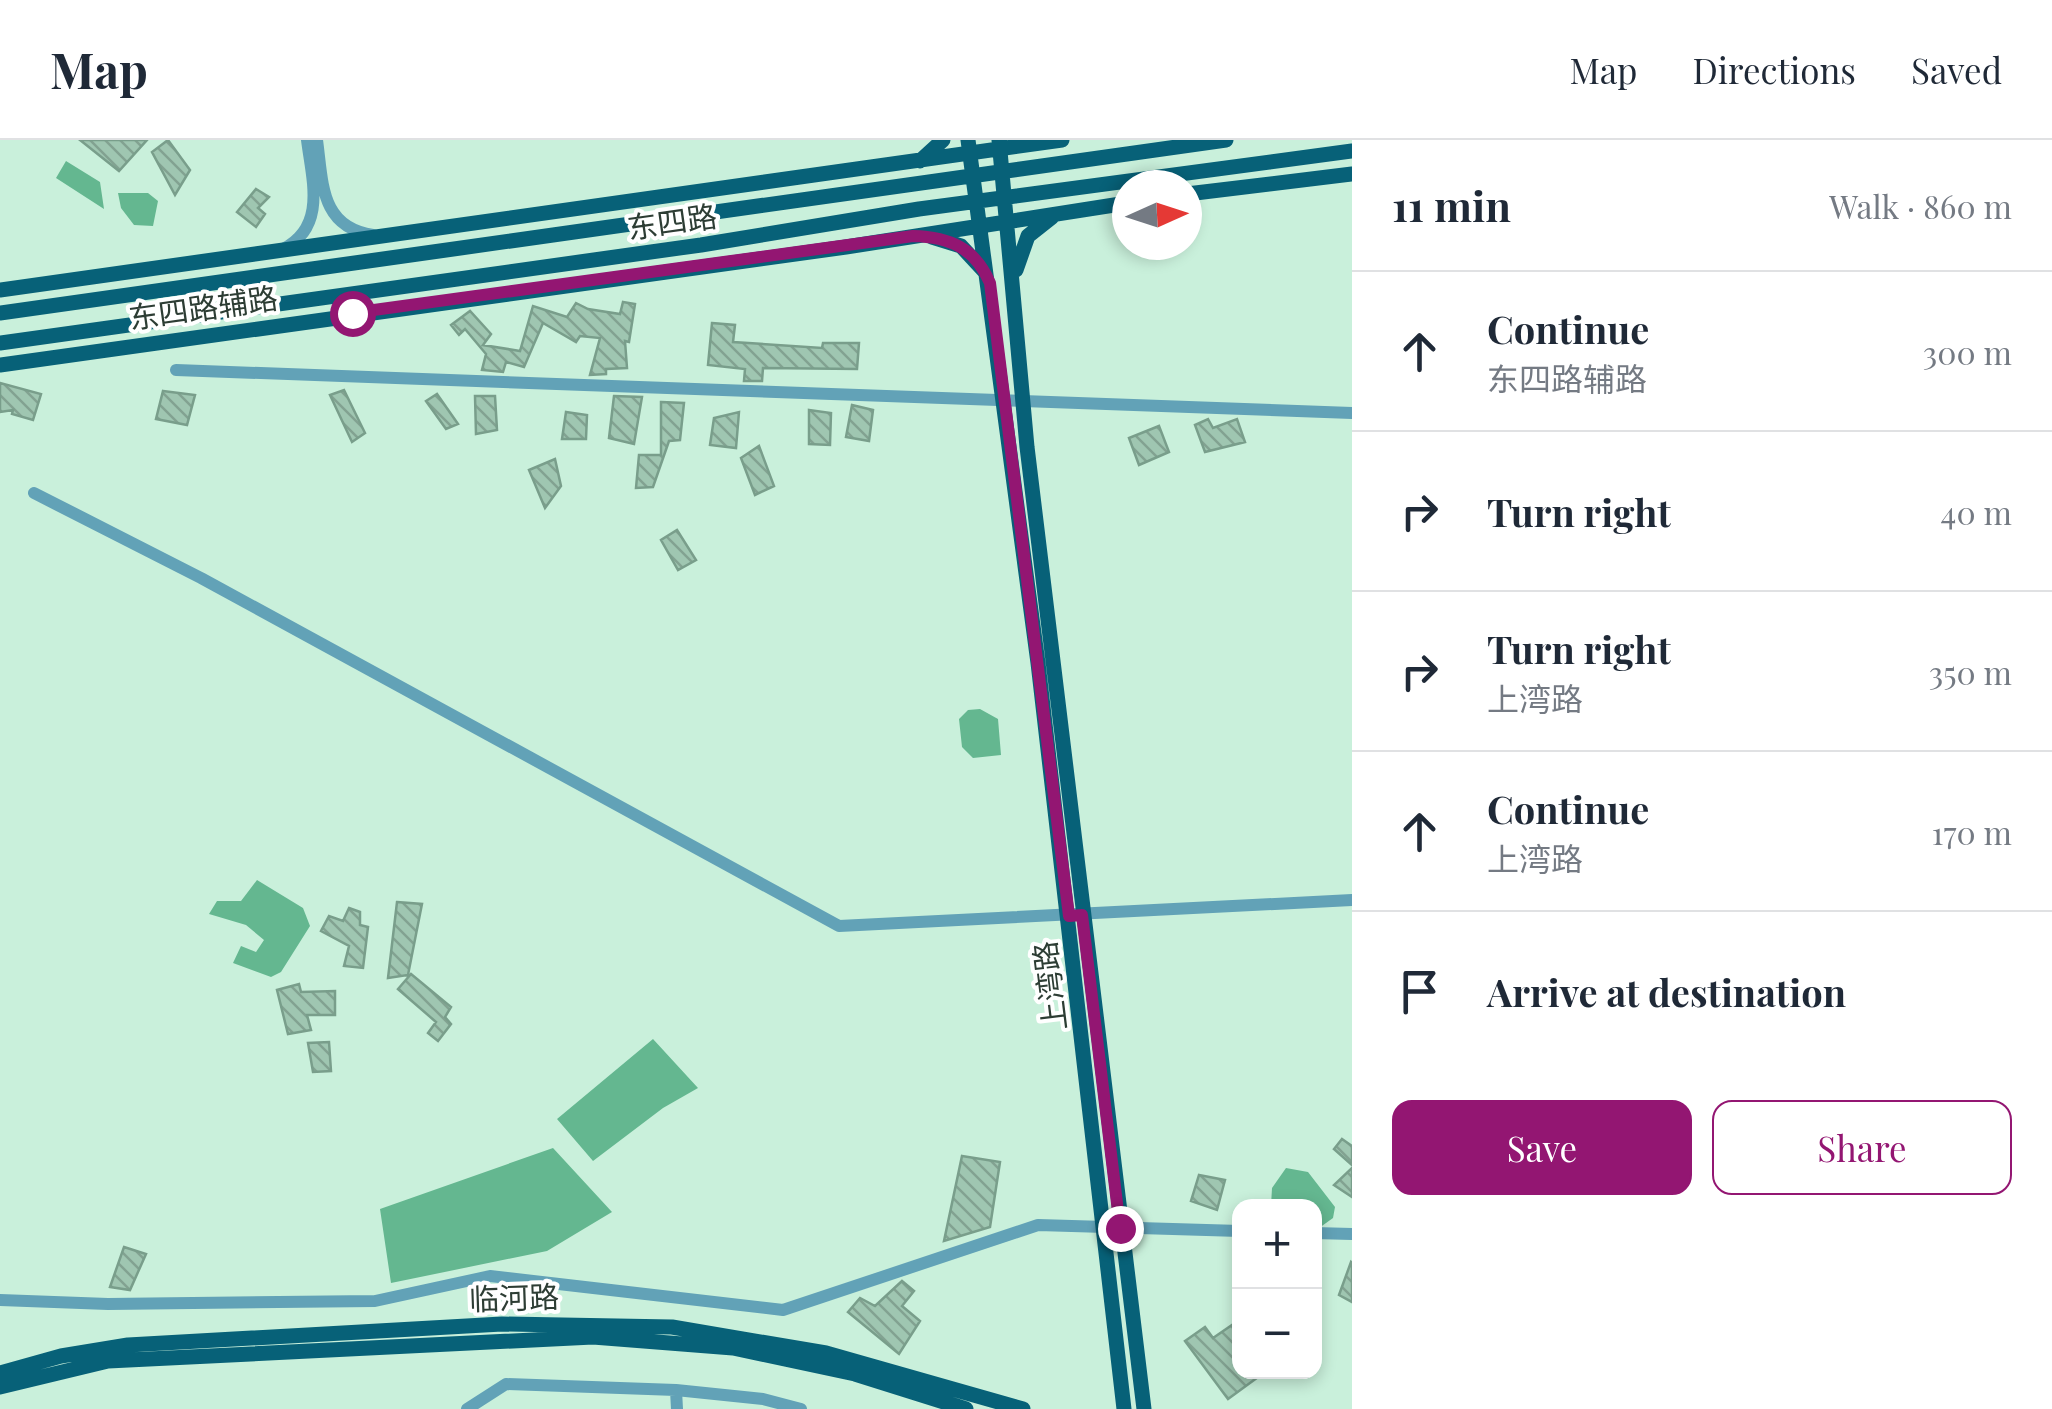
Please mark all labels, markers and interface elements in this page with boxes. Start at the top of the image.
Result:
text: Map [50,37,148,101]
text: Map [1569,46,1637,93]
text: Directions [1692,46,1856,93]
text: Saved [1911,46,2002,93]
north arrow [1112,170,1202,260]
text: 11 min [1392,177,1511,233]
text: Walk · 860 m [1829,184,2012,227]
street label: 东四路 [625,195,719,247]
street label: 东四路辅路 [126,277,280,337]
route start [330,291,376,337]
text: Continue [1487,303,1649,354]
icon: ahead [1392,324,1447,379]
text: 300 m [1923,330,2012,373]
text: 东四路辅路 [1487,356,1647,399]
icon: right [1392,484,1447,539]
text: Turn right [1487,486,1671,537]
text: 40 m [1941,490,2012,533]
text: Turn right [1487,623,1671,674]
icon: right [1392,644,1447,699]
text: 350 m [1929,650,2012,693]
text: 上湾路 [1487,676,1583,719]
text: Continue [1487,783,1649,834]
icon: ahead [1392,804,1447,859]
text: 170 m [1932,810,2012,853]
text: 上湾路 [1487,836,1583,879]
street label: 上湾路 [1024,939,1074,1033]
icon: arrive [1392,964,1447,1019]
text: Arrive at destination [1487,966,1846,1017]
button: Save [1392,1100,1692,1195]
button: Share [1712,1100,2012,1195]
map controls [1232,1199,1322,1379]
button: + [1232,1199,1322,1289]
route end [1098,1206,1144,1252]
street label: 临河路 [468,1275,560,1319]
button: − [1232,1289,1322,1379]

